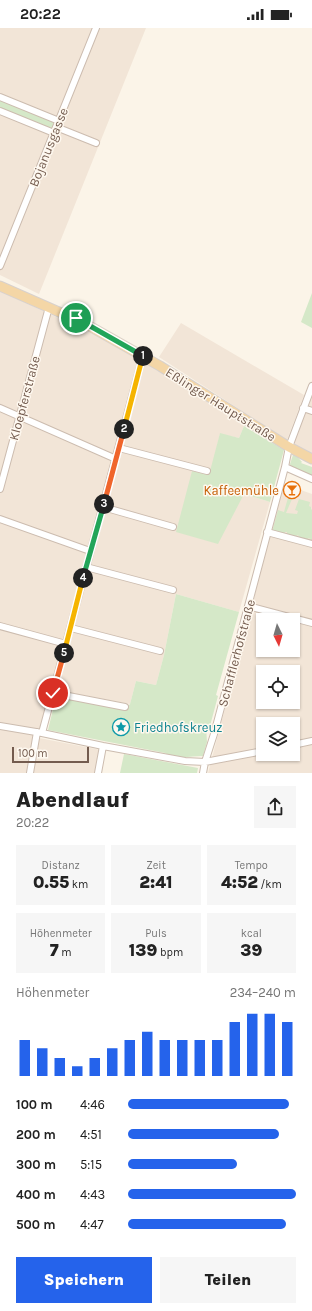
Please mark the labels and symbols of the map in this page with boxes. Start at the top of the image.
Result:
street label: Bojanusgasse [26,105,71,189]
pin [59,301,93,335]
pin: 1 [133,346,153,366]
street label: Kloepferstraße [6,354,43,442]
street label: Eßlinger Hauptstraße [163,364,279,445]
pin: 2 [114,419,134,439]
bar icon: Kaffeemühle [282,480,302,500]
place label: Kaffeemühle [203,483,279,498]
pin: 3 [94,494,114,514]
pin: 4 [73,568,93,588]
street label: Schafflerhofstraße [215,597,258,709]
north arrow [256,613,300,657]
pin: 5 [54,643,74,663]
pin [36,676,70,710]
place icon: Friedhofskreuz [111,717,131,737]
place label: Friedhofskreuz [134,720,222,735]
scale bar [12,745,89,764]

